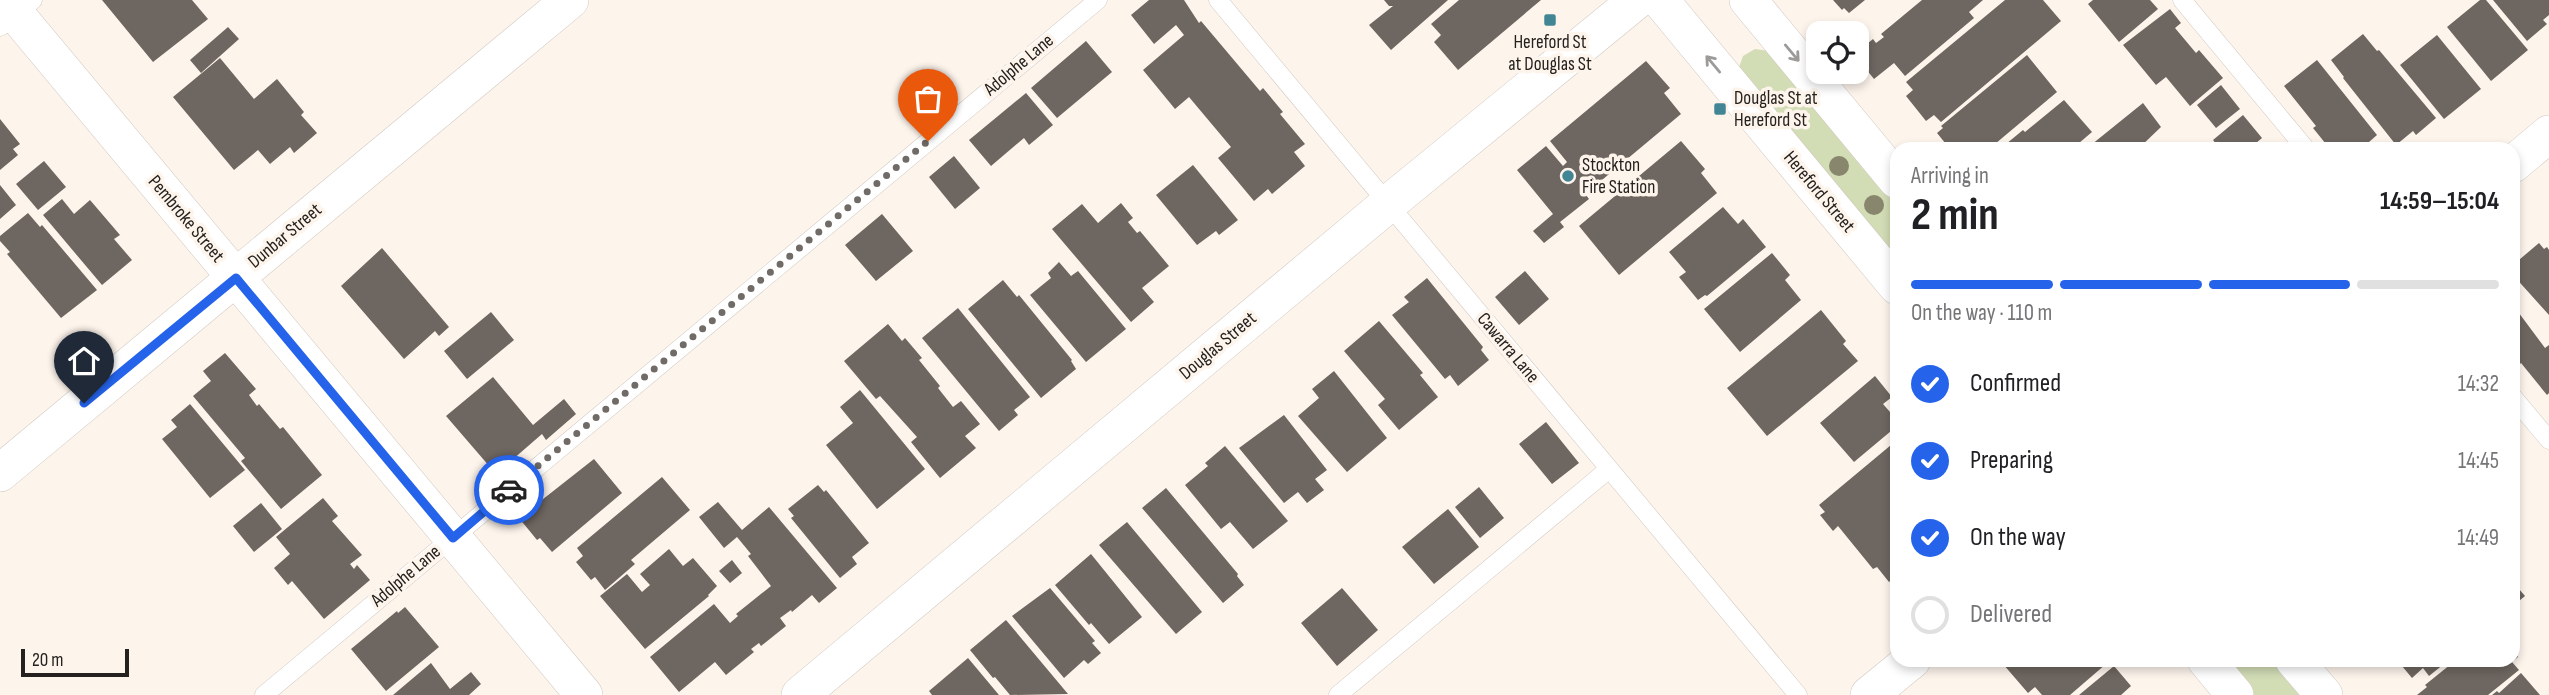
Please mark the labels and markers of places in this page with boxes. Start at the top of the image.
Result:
marker: Hereford St at Douglas St [1542,12,1558,28]
place label: Hereford St at Douglas St [1508,31,1592,76]
pin [898,69,958,141]
place label: Douglas St at Hereford St [1734,87,1818,132]
marker: Douglas St at Hereford St [1712,101,1728,117]
place label: Stockton Fire Station [1582,154,1655,199]
marker: Stockton Fire Station [1560,168,1576,184]
pin [54,331,114,403]

